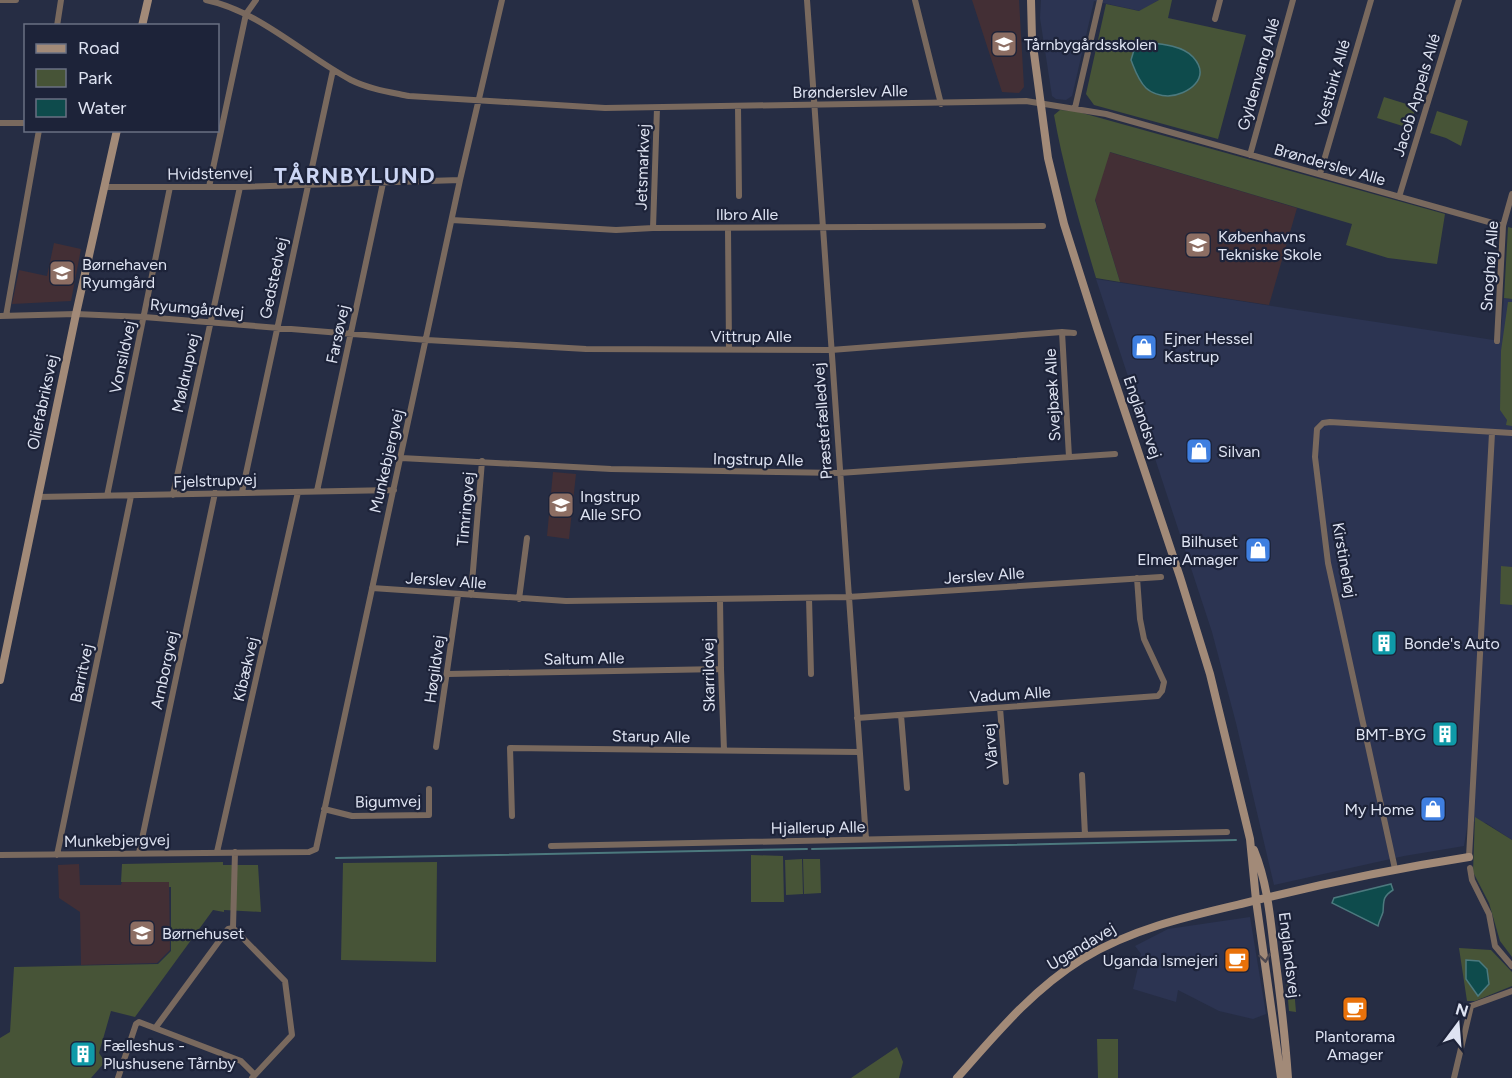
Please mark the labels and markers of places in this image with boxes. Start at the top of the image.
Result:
school or university icon: Tårnbygårdsskolen [989,29,1019,59]
place label: Tårnbygårdsskolen [1024,35,1157,54]
place label: Københavns Tekniske Skole [1218,227,1322,264]
school or university icon: Københavns Tekniske Skole [1183,230,1213,260]
place label: Børnehaven Ryumgård [82,255,167,292]
school or university icon: Børnehaven Ryumgård [47,258,77,288]
place label: Ejner Hessel Kastrup [1164,329,1253,366]
shop icon: Ejner Hessel Kastrup [1129,332,1159,362]
shop icon: Silvan [1184,436,1214,466]
place label: Silvan [1218,442,1260,461]
place label: Ingstrup Alle SFO [580,487,642,524]
school or university icon: Ingstrup Alle SFO [546,490,576,520]
place label: Bilhuset Elmer Amager [1137,532,1239,569]
shop icon: Bilhuset Elmer Amager [1243,535,1273,565]
building icon: Bonde's Auto [1369,628,1399,658]
place label: Bonde's Auto [1404,634,1500,653]
building icon: BMT-BYG [1430,719,1460,749]
place label: BMT-BYG [1356,725,1426,744]
shop icon: My Home [1418,794,1448,824]
place label: My Home [1344,800,1414,819]
school or university icon: Børnehuset [127,918,157,948]
place label: Børnehuset [162,924,244,943]
cafe icon: Uganda Ismejeri [1222,945,1252,975]
place label: Uganda Ismejeri [1102,951,1218,970]
cafe icon: Plantorama Amager [1340,994,1370,1024]
place label: Plantorama Amager [1315,1027,1395,1064]
place label: Fælleshus - Plushusene Tårnby [103,1036,236,1073]
building icon: Fælleshus - Plushusene Tårnby [68,1039,98,1069]

